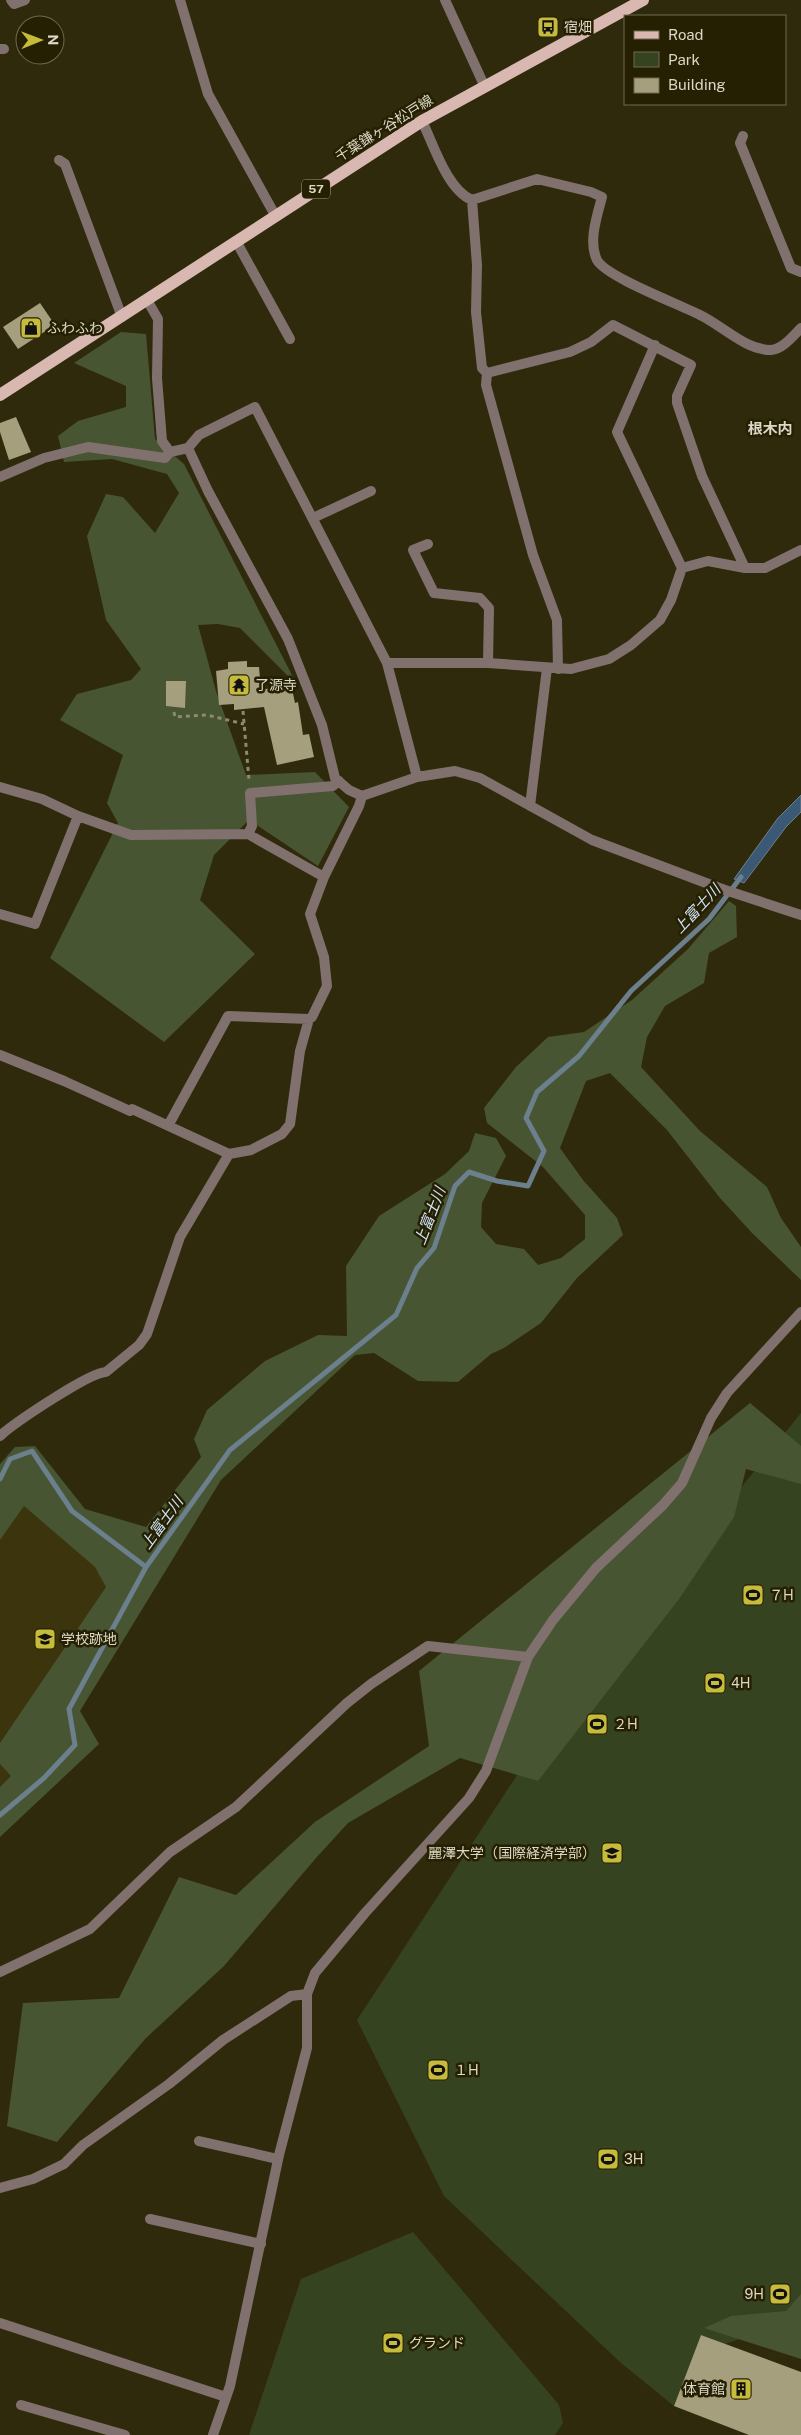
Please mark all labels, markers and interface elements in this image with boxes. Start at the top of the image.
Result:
north arrow [15,15,65,65]
bus stop icon: 宿畑 [536,15,560,39]
legend [624,15,786,105]
place label: 宿畑 [564,19,592,35]
text: Road [668,26,704,43]
text: N [45,34,61,45]
text: Park [668,51,700,68]
text: Building [668,76,726,93]
street label: 千葉鎌ヶ谷松戸線 [332,92,436,164]
road number: 57 [302,180,330,198]
shop icon: ふわふわ [19,316,43,340]
place label: ふわふわ [47,320,103,336]
district label: 根木内 [747,420,793,437]
temple icon: 了源寺 [227,673,251,697]
place label: 了源寺 [255,677,297,693]
water label: 上富士川 [670,879,725,936]
water label: 上富士川 [411,1183,449,1247]
water label: 上富士川 [137,1492,187,1552]
sports icon: ７H [741,1583,765,1607]
place label: ７H [769,1587,794,1603]
school or university icon: 学校跡地 [33,1627,57,1651]
place label: 学校跡地 [61,1631,117,1647]
sports icon: 4H [703,1671,727,1695]
place label: 4H [731,1675,751,1691]
sports icon: ２H [585,1712,609,1736]
place label: ２H [613,1716,638,1732]
school or university icon: 麗澤大学（国際経済学部） [600,1841,624,1865]
place label: 麗澤大学（国際経済学部） [428,1845,596,1861]
sports icon: １H [426,2058,450,2082]
place label: １H [454,2062,479,2078]
sports icon: 3H [596,2147,620,2171]
place label: 3H [624,2151,644,2167]
sports icon: 9H [768,2282,792,2306]
place label: 9H [745,2286,764,2302]
sports icon: グランド [381,2331,405,2355]
place label: グランド [409,2335,465,2351]
building icon: 体育館 [729,2377,753,2401]
place label: 体育館 [683,2381,725,2397]

